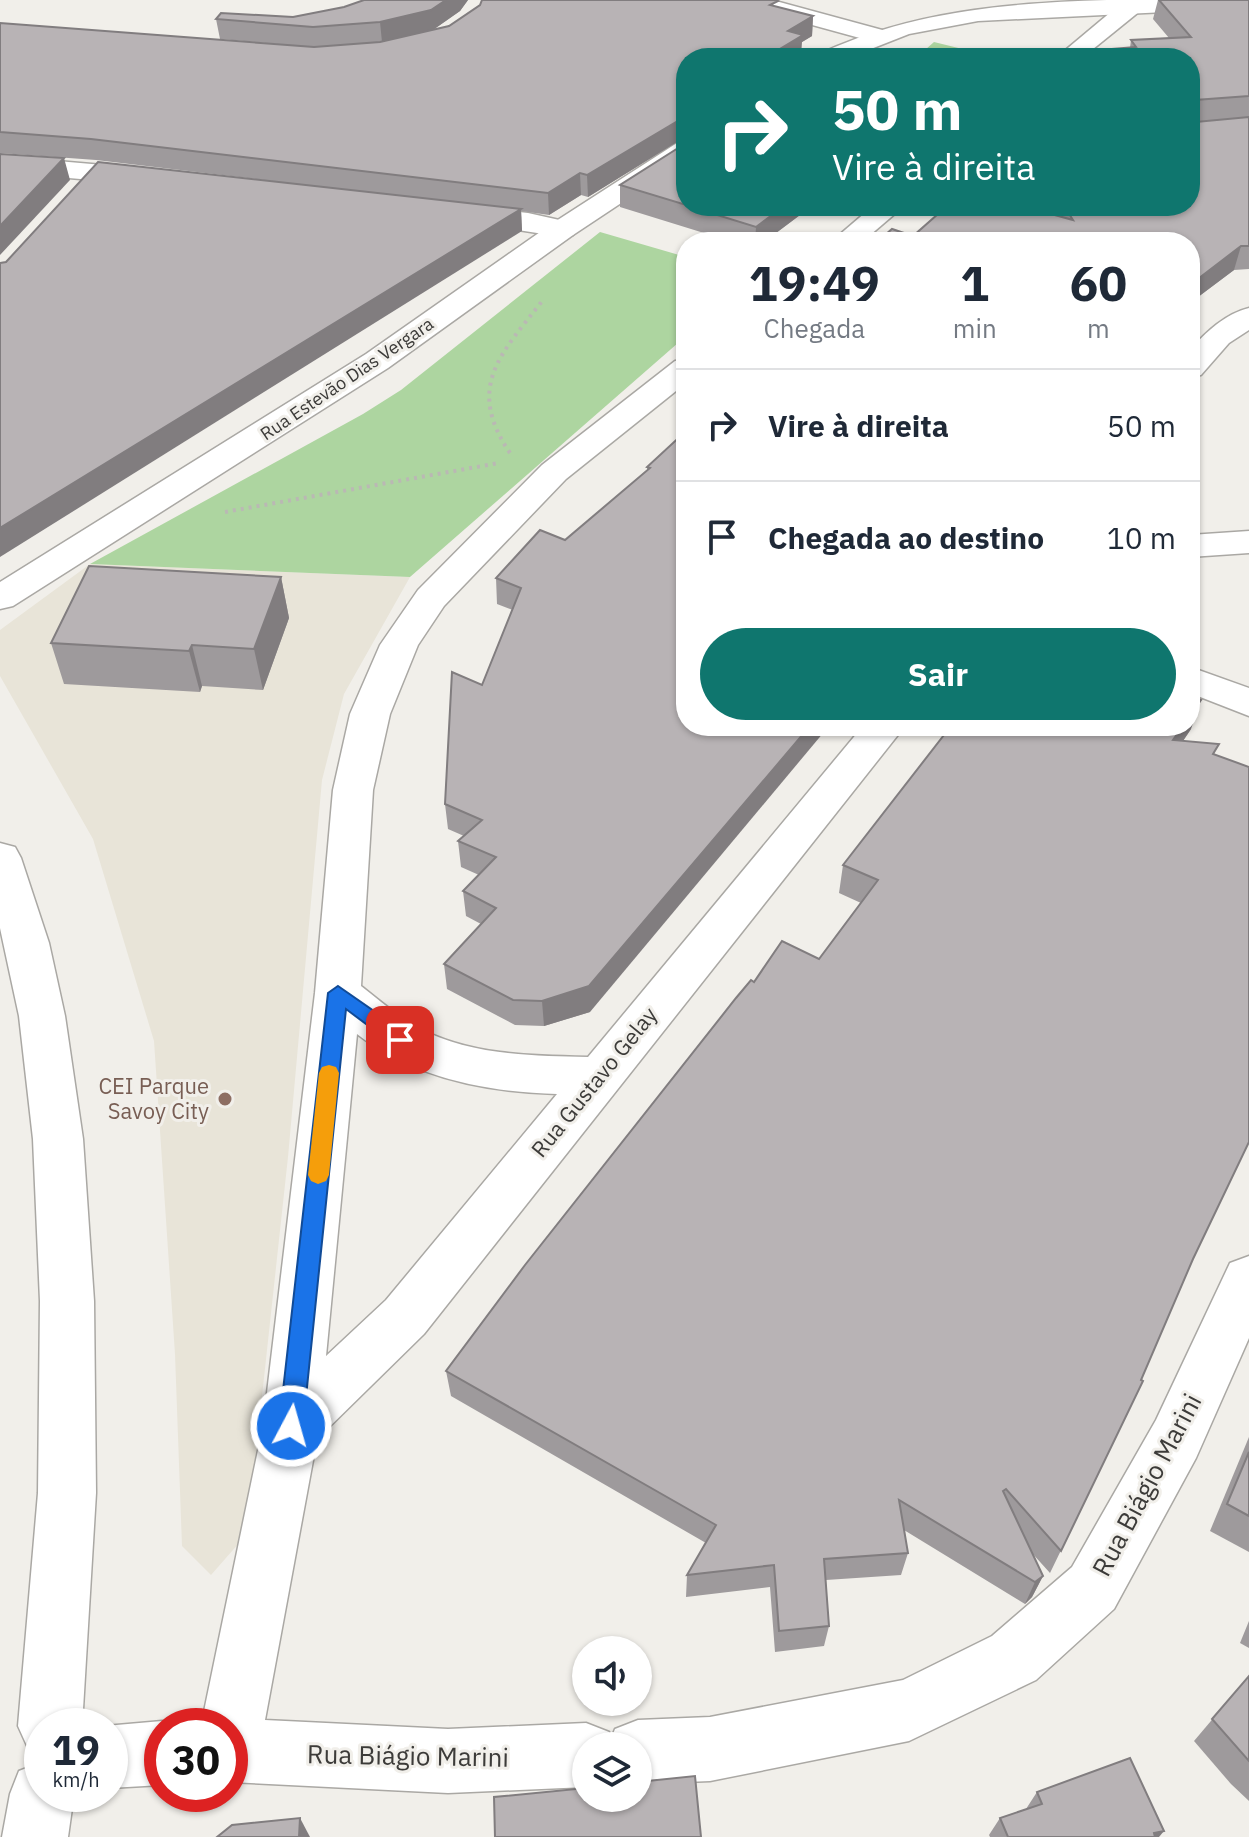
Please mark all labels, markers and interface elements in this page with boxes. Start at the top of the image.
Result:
text: 50 m [832,73,962,145]
icon: right [700,80,804,184]
text: Vire à direita [832,143,1035,190]
text: 19:49 [749,252,880,314]
text: 1 [960,252,989,314]
text: 60 [1070,252,1127,314]
text: Chegada [764,311,865,345]
text: min [953,311,997,345]
text: m [1087,311,1110,345]
street label: Rua Estevão Dias Vergara [256,312,438,445]
icon: right [700,403,744,447]
text: Vire à direita [768,406,949,445]
text: 50 m [1107,406,1176,445]
icon: arrive [700,515,744,559]
text: Chegada ao destino [768,518,1044,557]
text: 10 m [1107,518,1176,557]
button: Sair [700,628,1176,720]
street label: Rua Gustavo Gelay [524,1001,663,1163]
pin [366,1006,434,1074]
icon: arrive [378,1018,422,1062]
place label: CEI Parque Savoy City [98,1071,209,1125]
marker: CEI Parque Savoy City [216,1090,234,1108]
position arrow [249,1384,333,1468]
street label: Rua Biágio Marini [1084,1387,1209,1582]
map controls [572,1636,652,1812]
button: sound [572,1636,652,1716]
speed limit sign: 30 [144,1708,248,1812]
text: 19 [52,1724,100,1776]
button: layers [572,1732,652,1812]
street label: Rua Biágio Marini [307,1736,509,1774]
text: km/h [52,1766,100,1793]

